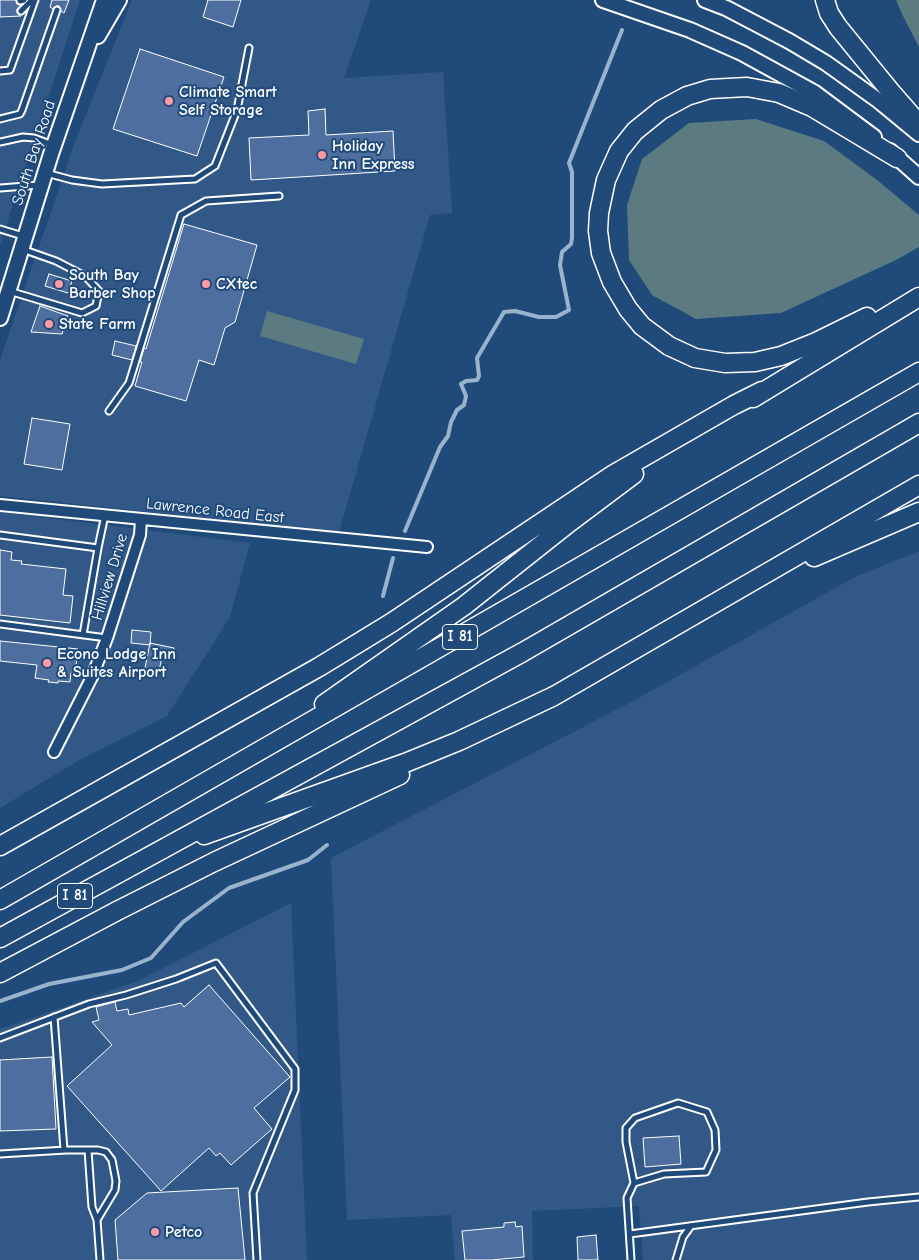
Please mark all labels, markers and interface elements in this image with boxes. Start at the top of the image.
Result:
place label: Climate Smart Self Storage [179,82,277,120]
marker: Climate Smart Self Storage [163,95,175,107]
street label: South Bay Road [8,98,60,208]
place label: Holiday Inn Express [332,136,415,174]
marker: Holiday Inn Express [316,149,328,161]
place label: South Bay Barber Shop [69,265,156,303]
place label: CXtec [216,274,257,294]
marker: South Bay Barber Shop [53,278,65,290]
marker: CXtec [200,278,212,290]
place label: State Farm [59,314,136,334]
marker: State Farm [43,318,55,330]
street label: Lawrence Road East [145,494,285,528]
street label: Hillview Drive [88,531,132,623]
road number: I 81 [442,624,478,650]
place label: Econo Lodge Inn & Suites Airport [57,644,176,682]
marker: Econo Lodge Inn & Suites Airport [41,657,53,669]
road number: I 81 [58,884,92,908]
place label: Petco [165,1222,202,1242]
marker: Petco [149,1226,161,1238]

